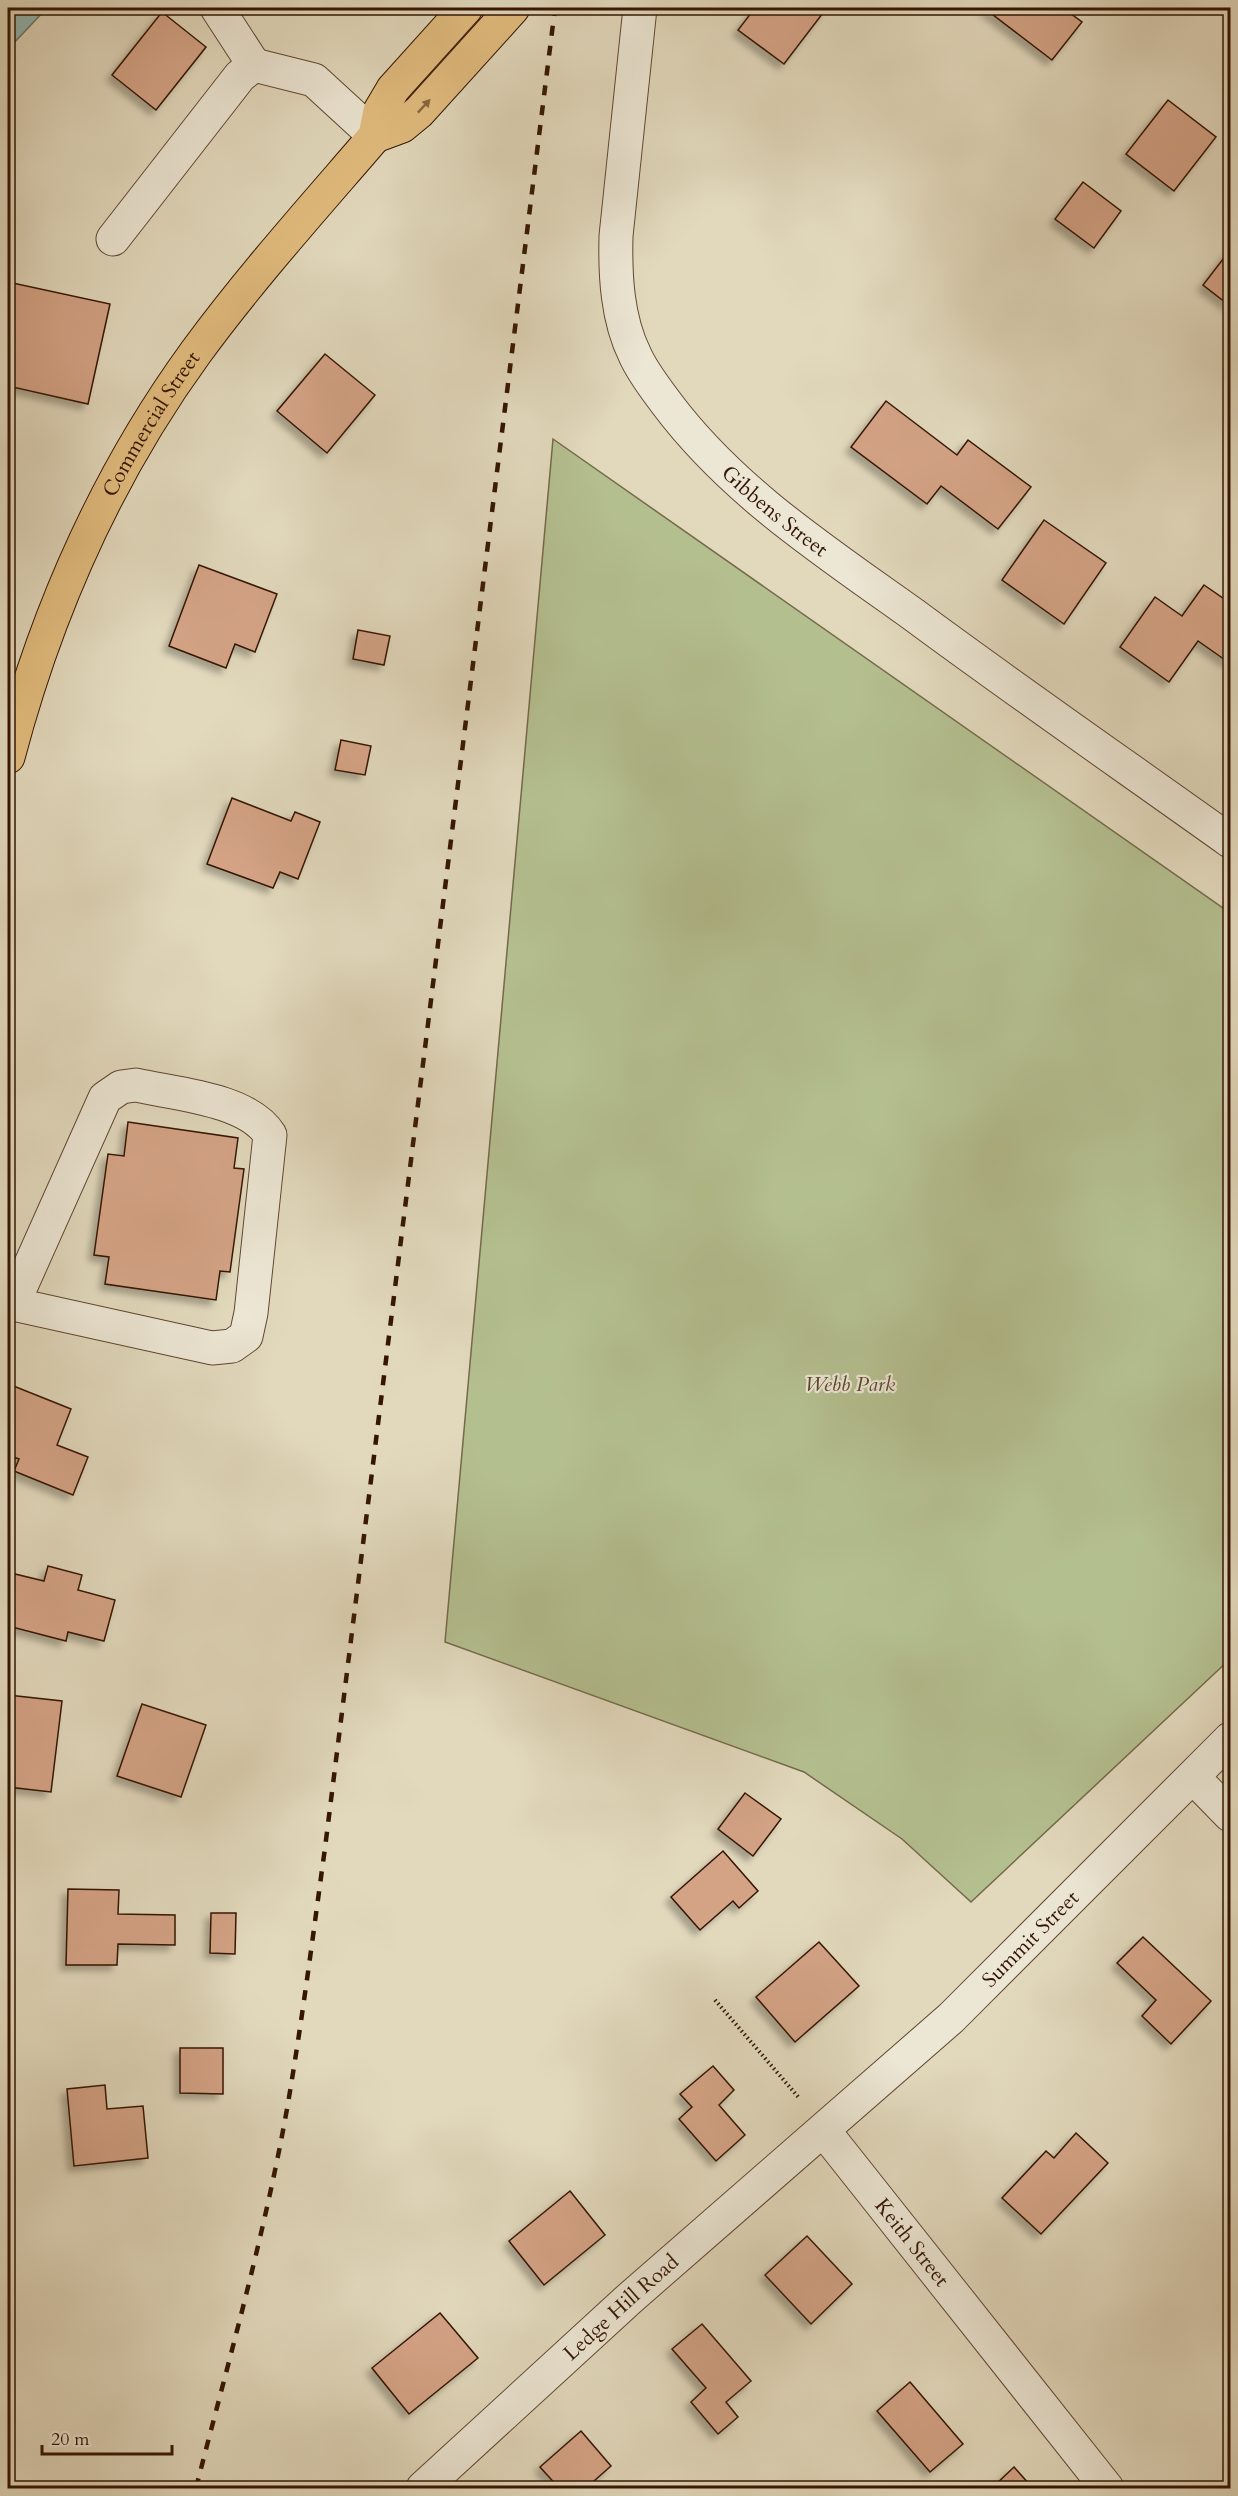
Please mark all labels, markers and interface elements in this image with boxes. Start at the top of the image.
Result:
one-way arrow [417,99,431,114]
street label: Commercial Street [96,345,207,502]
street label: Gibbens Street [715,459,834,564]
park label: Webb Park [805,1370,896,1399]
street label: Summit Street [976,1884,1086,1994]
street label: Keith Street [868,2192,956,2293]
street label: Ledge Hill Road [557,2248,685,2367]
scale bar [42,2418,172,2456]
text: 20 m [51,2427,90,2452]

